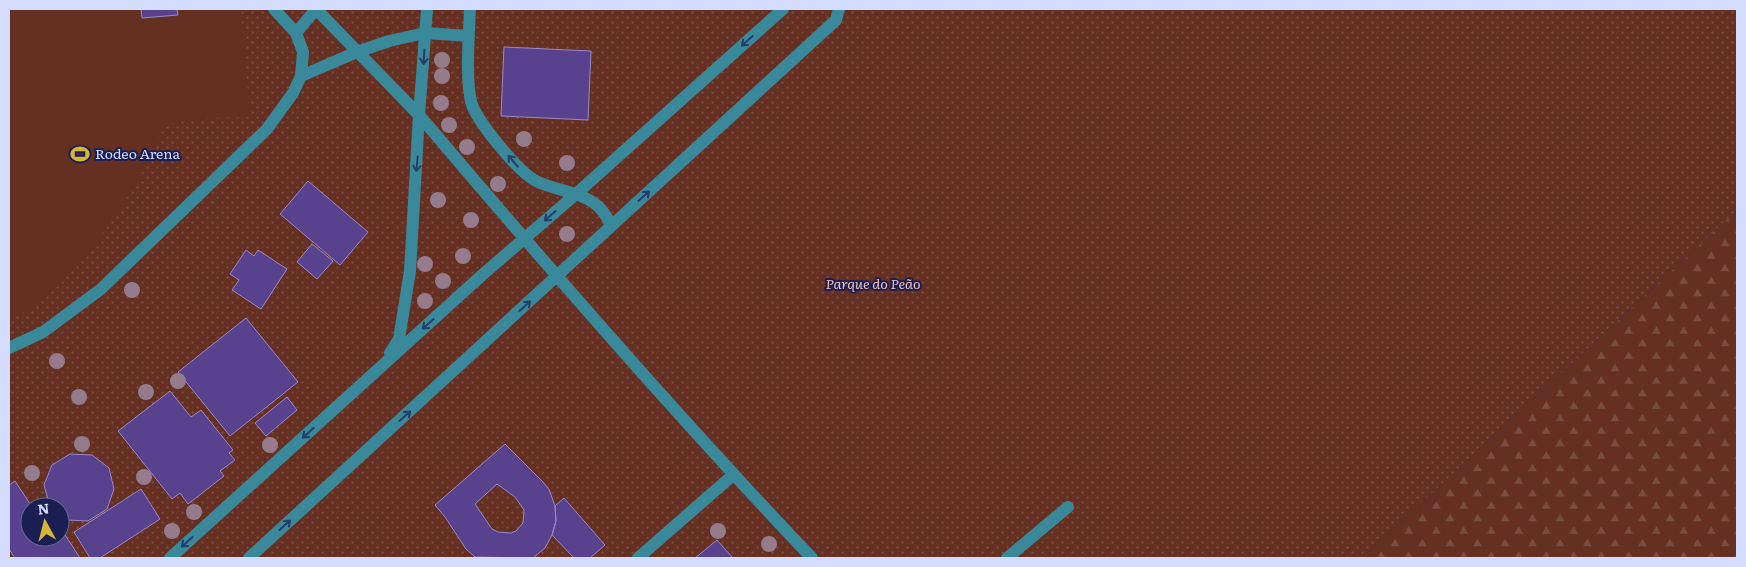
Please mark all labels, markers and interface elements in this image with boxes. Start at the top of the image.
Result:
one-way arrow [740,35,753,47]
one-way arrow [419,49,428,65]
sports icon: Rodeo Arena [69,143,91,165]
place label: Rodeo Arena [95,143,181,163]
one-way arrow [507,154,519,167]
one-way arrow [412,156,421,172]
one-way arrow [638,190,651,201]
one-way arrow [544,211,557,222]
park label: Parque do Peão [825,273,921,293]
one-way arrow [519,300,532,312]
one-way arrow [422,318,435,330]
one-way arrow [399,410,412,422]
one-way arrow [301,427,314,439]
north arrow [20,497,70,547]
text: N [36,497,51,519]
one-way arrow [279,519,292,531]
one-way arrow [181,536,194,548]

